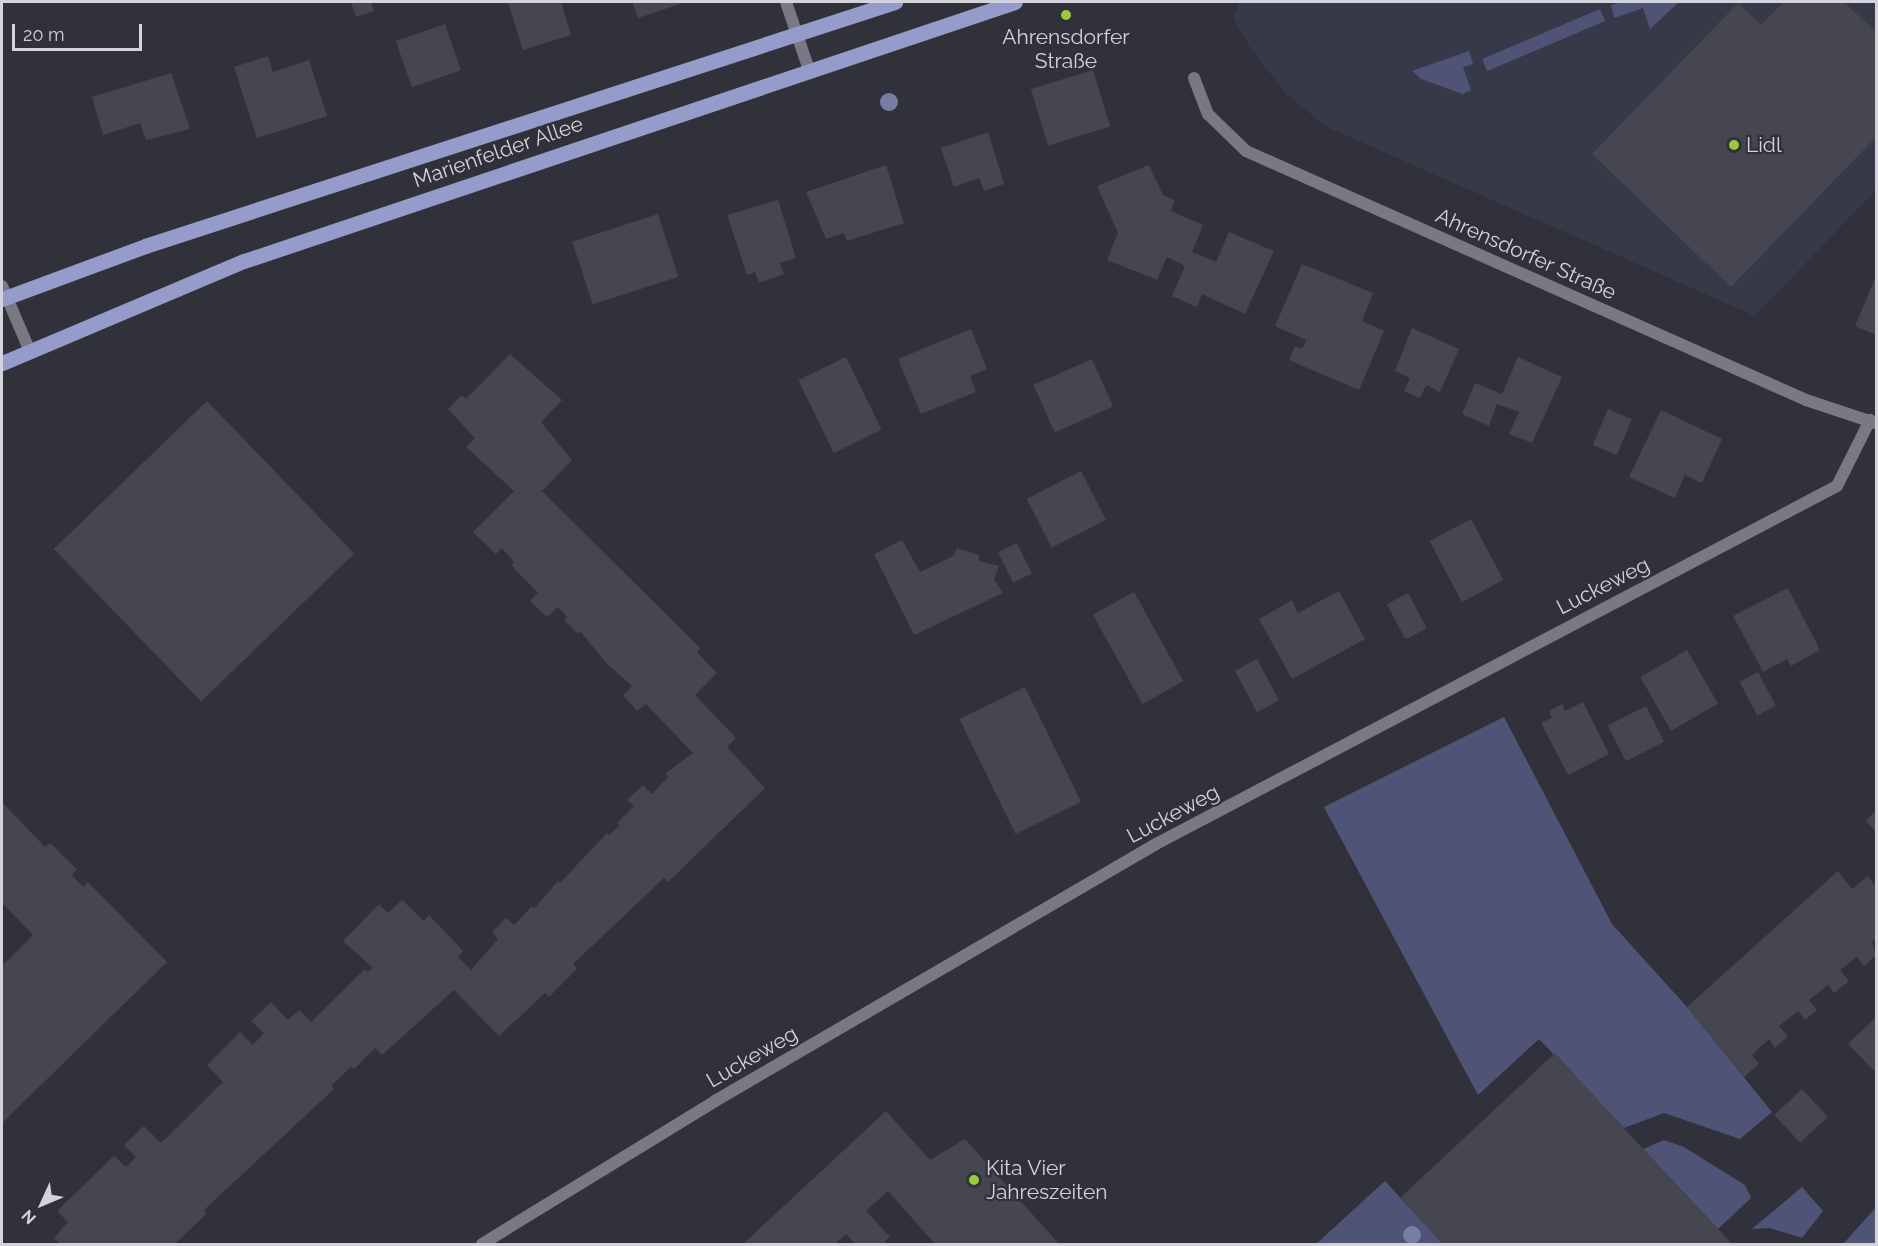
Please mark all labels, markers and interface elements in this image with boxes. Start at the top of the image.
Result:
marker: Ahrensdorfer Straße [1059,8,1073,22]
scale bar [15,12,146,50]
text: 20 m [23,24,65,45]
place label: Ahrensdorfer Straße [1002,24,1130,74]
street label: Marienfelder Allee [409,111,587,193]
place label: Lidl [1746,132,1782,158]
marker: Lidl [1727,138,1741,152]
street label: Ahrensdorfer Straße [1432,203,1620,305]
street label: Luckeweg [1552,552,1654,620]
street label: Luckeweg [1123,779,1223,849]
street label: Luckeweg [702,1021,802,1093]
place label: Kita Vier Jahreszeiten [986,1155,1108,1205]
marker: Kita Vier Jahreszeiten [967,1173,981,1187]
north arrow [12,1174,72,1234]
text: N [18,1206,40,1228]

